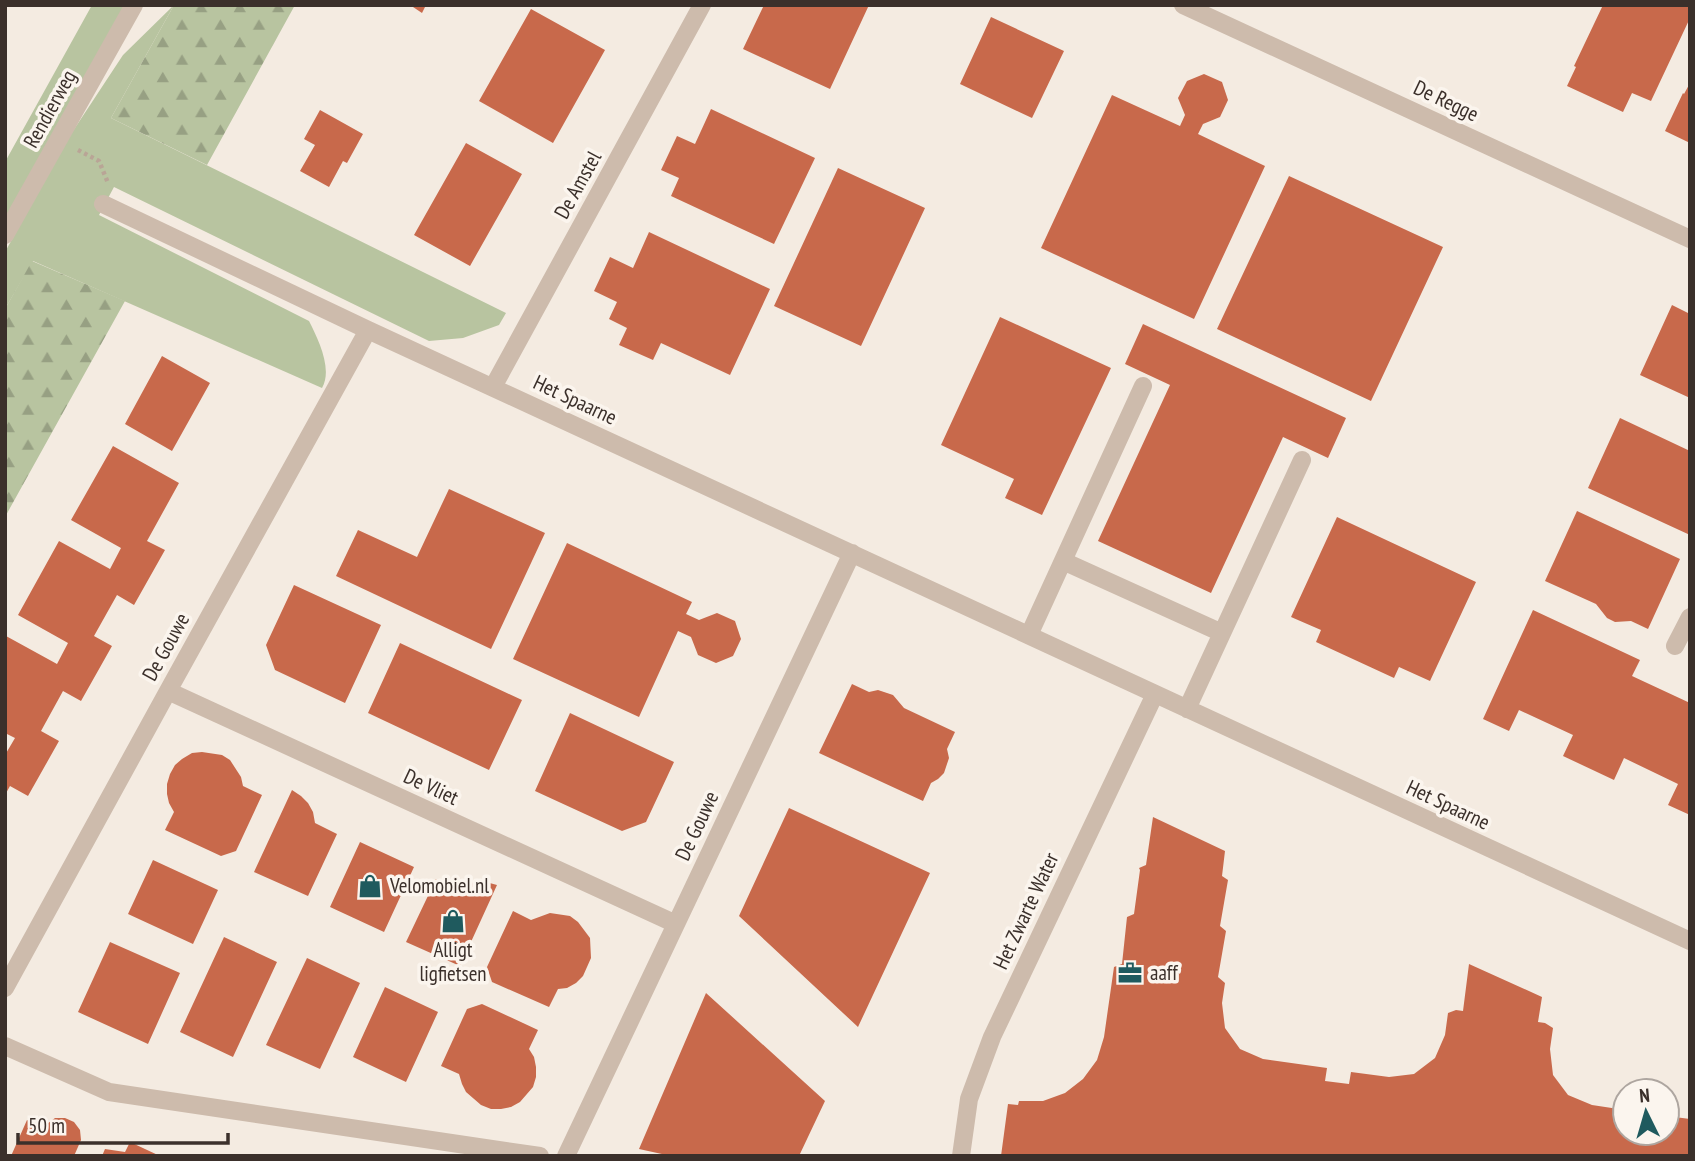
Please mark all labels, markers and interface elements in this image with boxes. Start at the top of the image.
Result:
street label: Rendierweg [17,65,82,152]
street label: De Regge [1409,74,1483,127]
street label: De Amstel [548,146,607,223]
street label: Het Spaarne [529,369,621,431]
street label: De Gouwe [136,608,195,685]
street label: De Vliet [400,762,463,811]
street label: Het Spaarne [1402,774,1494,836]
street label: De Gouwe [669,787,724,865]
street label: Het Zwarte Water [987,848,1064,974]
shop icon: Velomobiel.nl [356,872,384,900]
place label: Velomobiel.nl [389,872,489,899]
shop icon: Alligt ligfietsen [439,907,467,935]
place label: Alligt ligfietsen [419,936,487,987]
office icon: aaff [1116,959,1144,987]
place label: aaff [1150,959,1178,986]
north arrow [1611,1077,1681,1147]
text: N [1638,1083,1651,1107]
scale bar [18,1102,228,1146]
text: 50 m [28,1112,65,1139]

